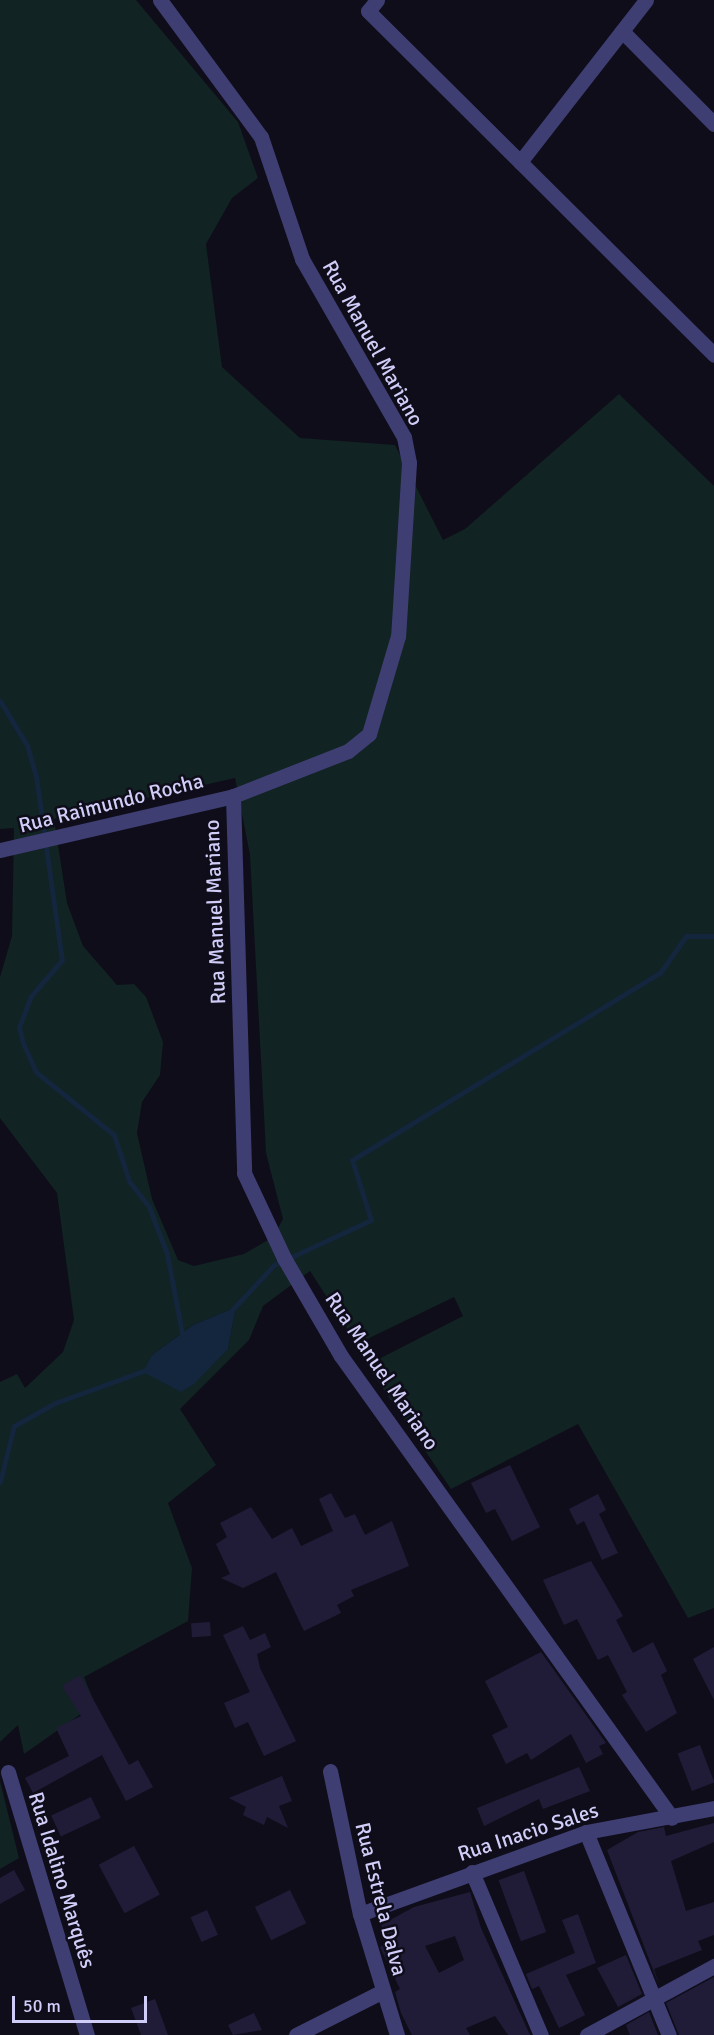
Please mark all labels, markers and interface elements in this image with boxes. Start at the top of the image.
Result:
street label: Rua Manuel Mariano [317,256,429,430]
street label: Rua Raimundo Rocha [16,768,206,838]
street label: Rua Manuel Mariano [199,819,231,1005]
street label: Rua Manuel Mariano [320,1287,444,1455]
street label: Rua Idalino Marquês [23,1789,101,1971]
street label: Rua Inacio Sales [454,1797,602,1867]
street label: Rua Estrela Dalva [350,1820,412,1978]
scale bar [15,1984,150,2022]
text: 50 m [23,1995,61,2017]

